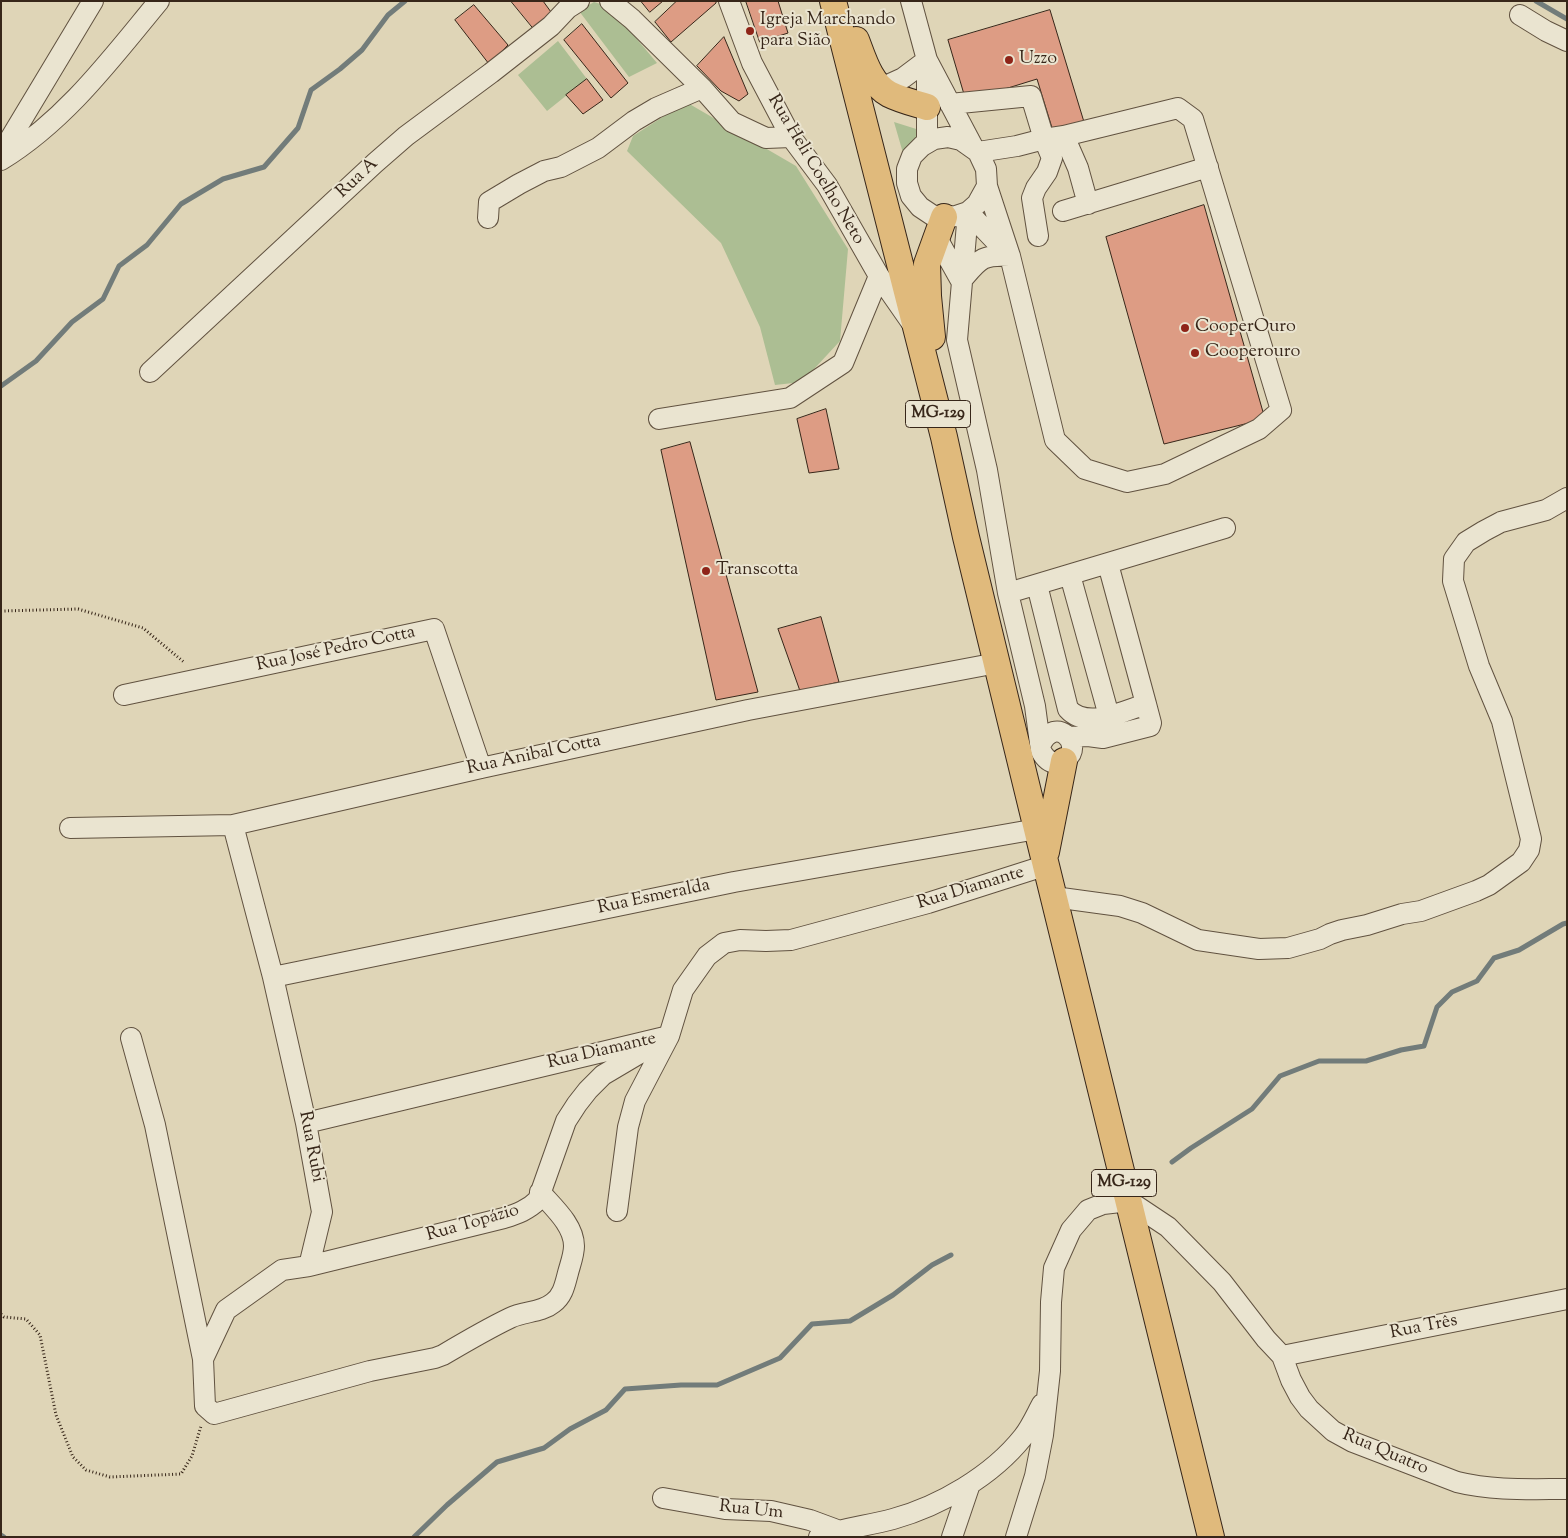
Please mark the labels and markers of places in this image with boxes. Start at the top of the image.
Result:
place label: Igreja Marchando para Sião [760,10,895,52]
marker: Igreja Marchando para Sião [744,25,756,37]
place label: Uzzo [1019,49,1057,71]
marker: Uzzo [1003,54,1015,66]
place label: CooperOuro [1195,317,1296,339]
marker: CooperOuro [1179,322,1191,334]
place label: Cooperouro [1205,342,1300,364]
marker: Cooperouro [1189,347,1201,359]
place label: Transcotta [716,560,798,582]
marker: Transcotta [700,565,712,577]

